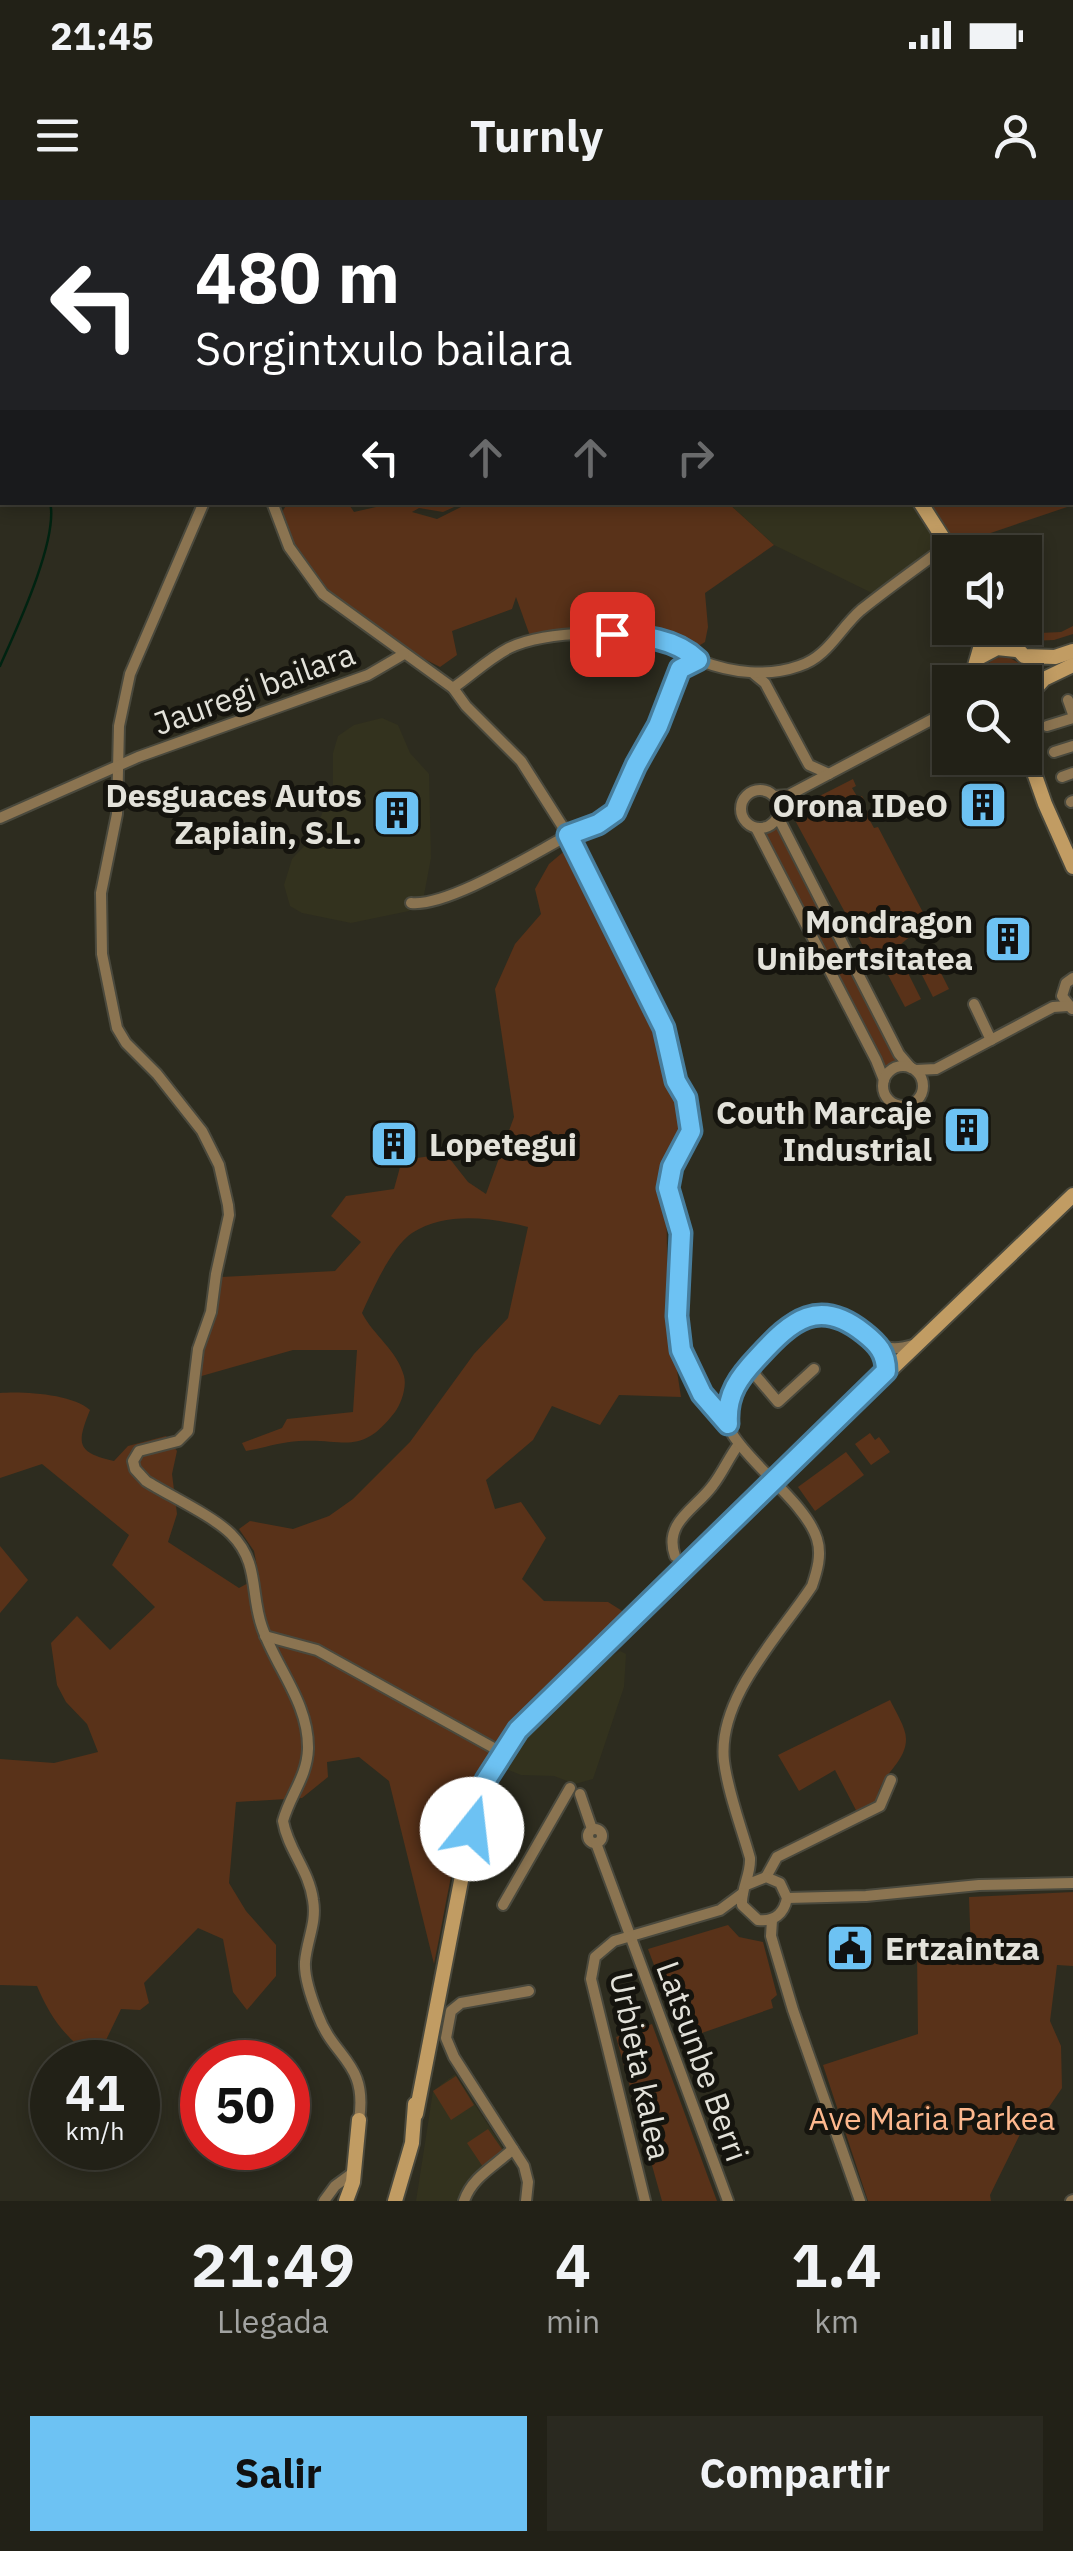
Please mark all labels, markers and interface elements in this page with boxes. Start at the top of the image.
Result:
text: 21:45 [50,11,154,60]
text: Turnly [470,106,603,164]
icon: menu [30,108,85,163]
icon: person [988,108,1043,163]
text: 480 m [195,231,400,322]
icon: left [30,240,160,370]
text: Sorgintxulo bailara [195,319,573,377]
icon: left [353,430,408,485]
icon: ahead [458,430,513,485]
icon: ahead [563,430,618,485]
icon: right [668,430,723,485]
map controls [932,535,1042,775]
button: sound [932,535,1042,645]
pin [570,592,655,677]
icon: arrive [585,607,640,662]
street label: Jauregi bailara [148,632,360,744]
button: search [932,665,1042,775]
place label: Desguaces Autos Zapiain, S.L. [105,774,362,853]
building icon: Orona IDeO [957,779,1009,831]
place label: Orona IDeO [773,784,948,826]
building icon: Desguaces Autos Zapiain, S.L. [371,787,423,839]
place label: Mondragon Unibertsitatea [756,900,973,979]
building icon: Mondragon Unibertsitatea [982,913,1034,965]
place label: Couth Marcaje Industrial [716,1091,932,1170]
building icon: Couth Marcaje Industrial [941,1104,993,1156]
building icon: Lopetegui [368,1118,420,1170]
place label: Lopetegui [429,1123,577,1165]
position arrow [420,1777,524,1881]
public building icon: Ertzaintza [824,1922,876,1974]
place label: Ertzaintza [885,1927,1040,1969]
street label: Latsunbe Berri [647,1955,759,2167]
street label: Urbieta kalea [601,1968,681,2164]
speed limit sign: 50 [180,2040,310,2170]
text: 41 [65,2060,125,2125]
park label: Ave Maria Parkea [809,2097,1055,2139]
text: km/h [66,2114,124,2147]
text: 21:49 [191,2225,355,2304]
text: 4 [555,2225,591,2304]
text: 1.4 [791,2225,882,2304]
text: Llegada [217,2300,329,2342]
text: min [546,2300,600,2342]
text: km [814,2300,859,2342]
button: Salir [30,2416,527,2531]
button: Compartir [547,2416,1043,2531]

